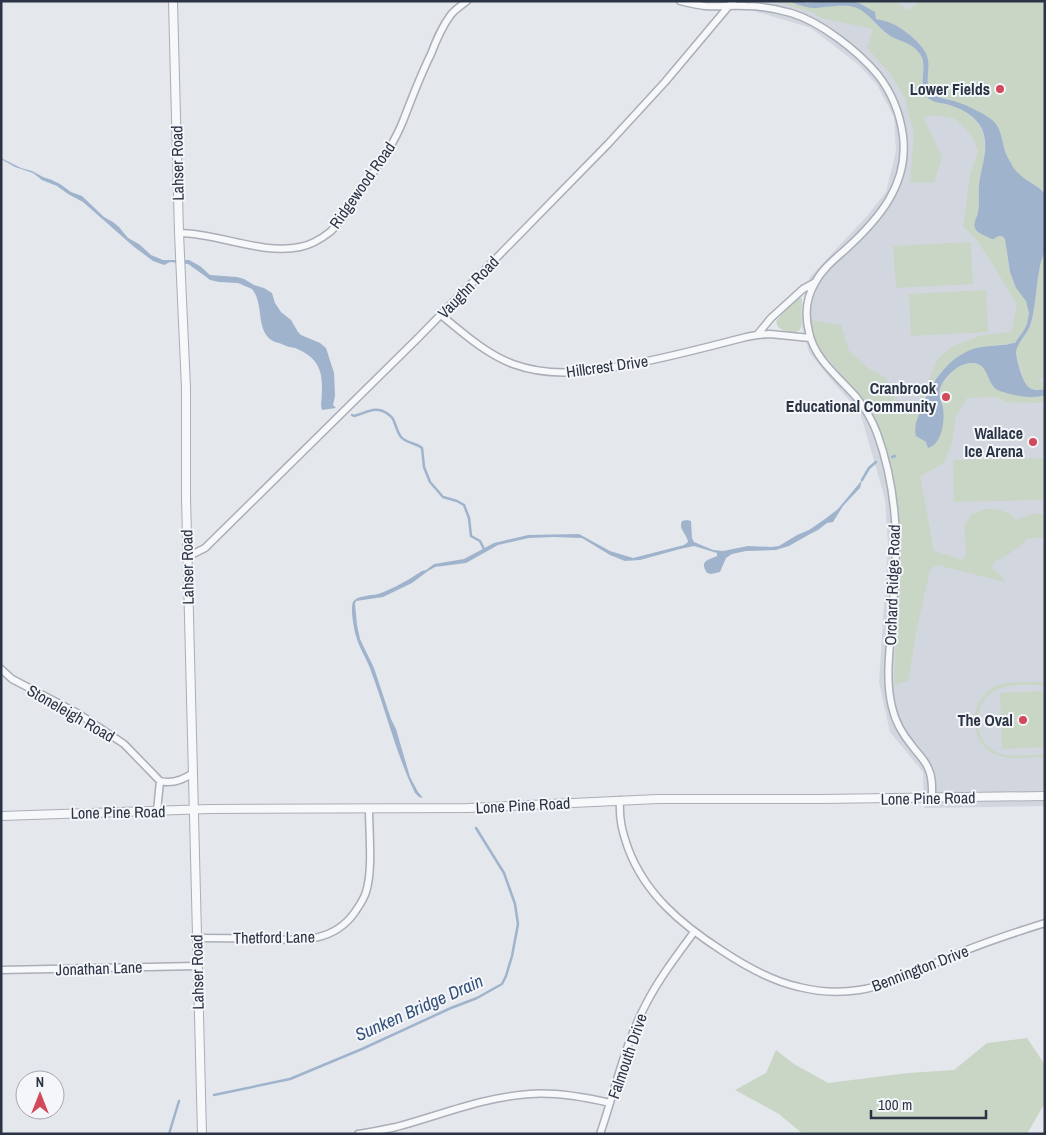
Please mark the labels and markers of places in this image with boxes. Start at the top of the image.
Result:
place label: Lower Fields [910,78,990,100]
marker: Lower Fields [994,83,1006,95]
place label: Cranbrook Educational Community [786,377,937,417]
marker: Cranbrook Educational Community [940,391,952,403]
place label: Wallace Ice Arena [964,422,1024,462]
marker: Wallace Ice Arena [1027,436,1039,448]
place label: The Oval [958,709,1013,731]
marker: The Oval [1017,714,1029,726]

